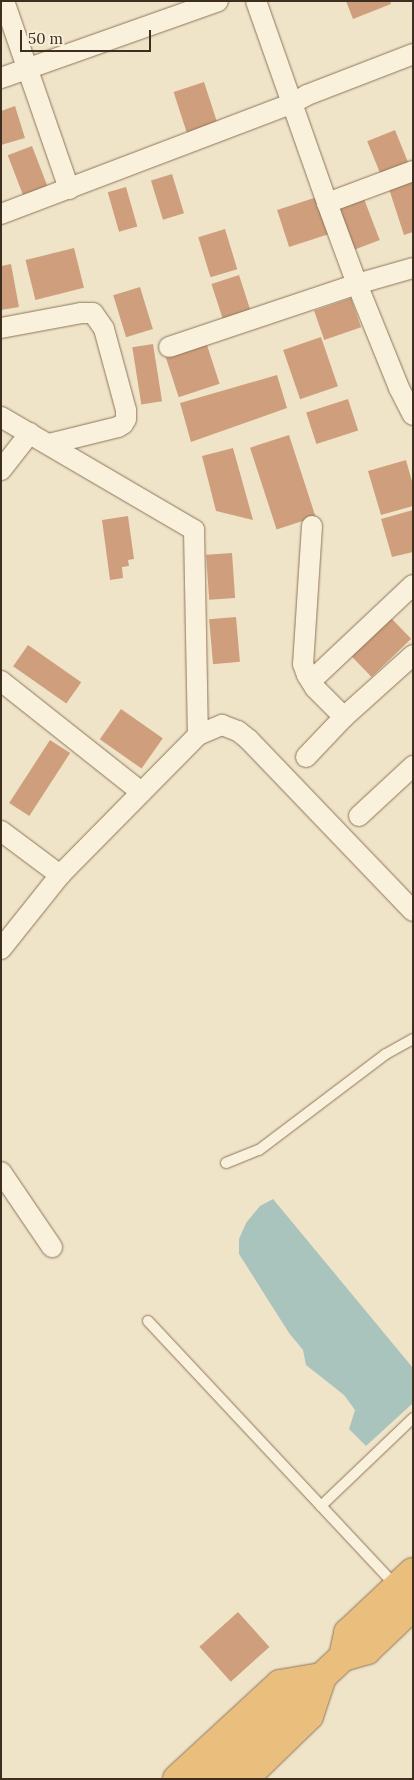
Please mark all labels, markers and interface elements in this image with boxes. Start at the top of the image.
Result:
scale bar [22,20,154,52]
text: 50 m [28,29,63,48]

